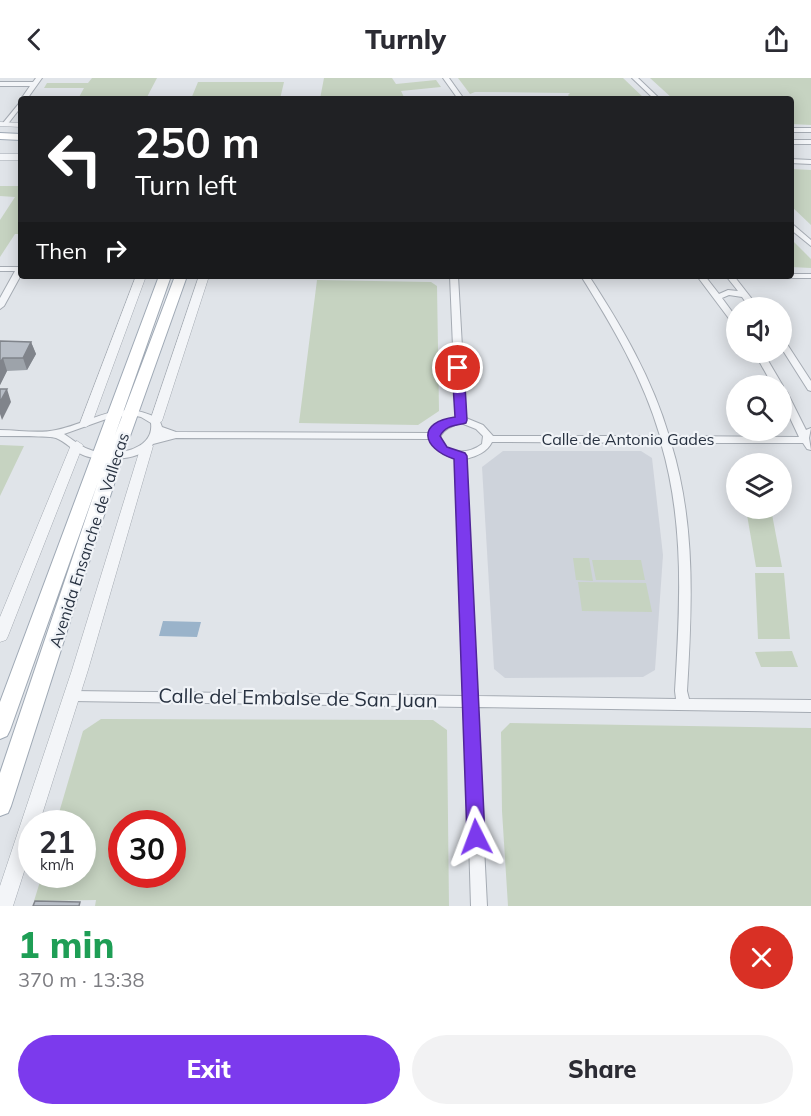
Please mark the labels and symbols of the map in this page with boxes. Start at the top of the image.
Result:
pin [432,342,483,393]
street label: Calle de Antonio Gades [541,429,715,449]
street label: Avenida Ensanche de Vallecas [45,430,133,650]
street label: Calle del Embalse de San Juan [158,683,438,712]
position arrow [444,805,508,869]
speed limit sign: 30 [108,810,186,888]

